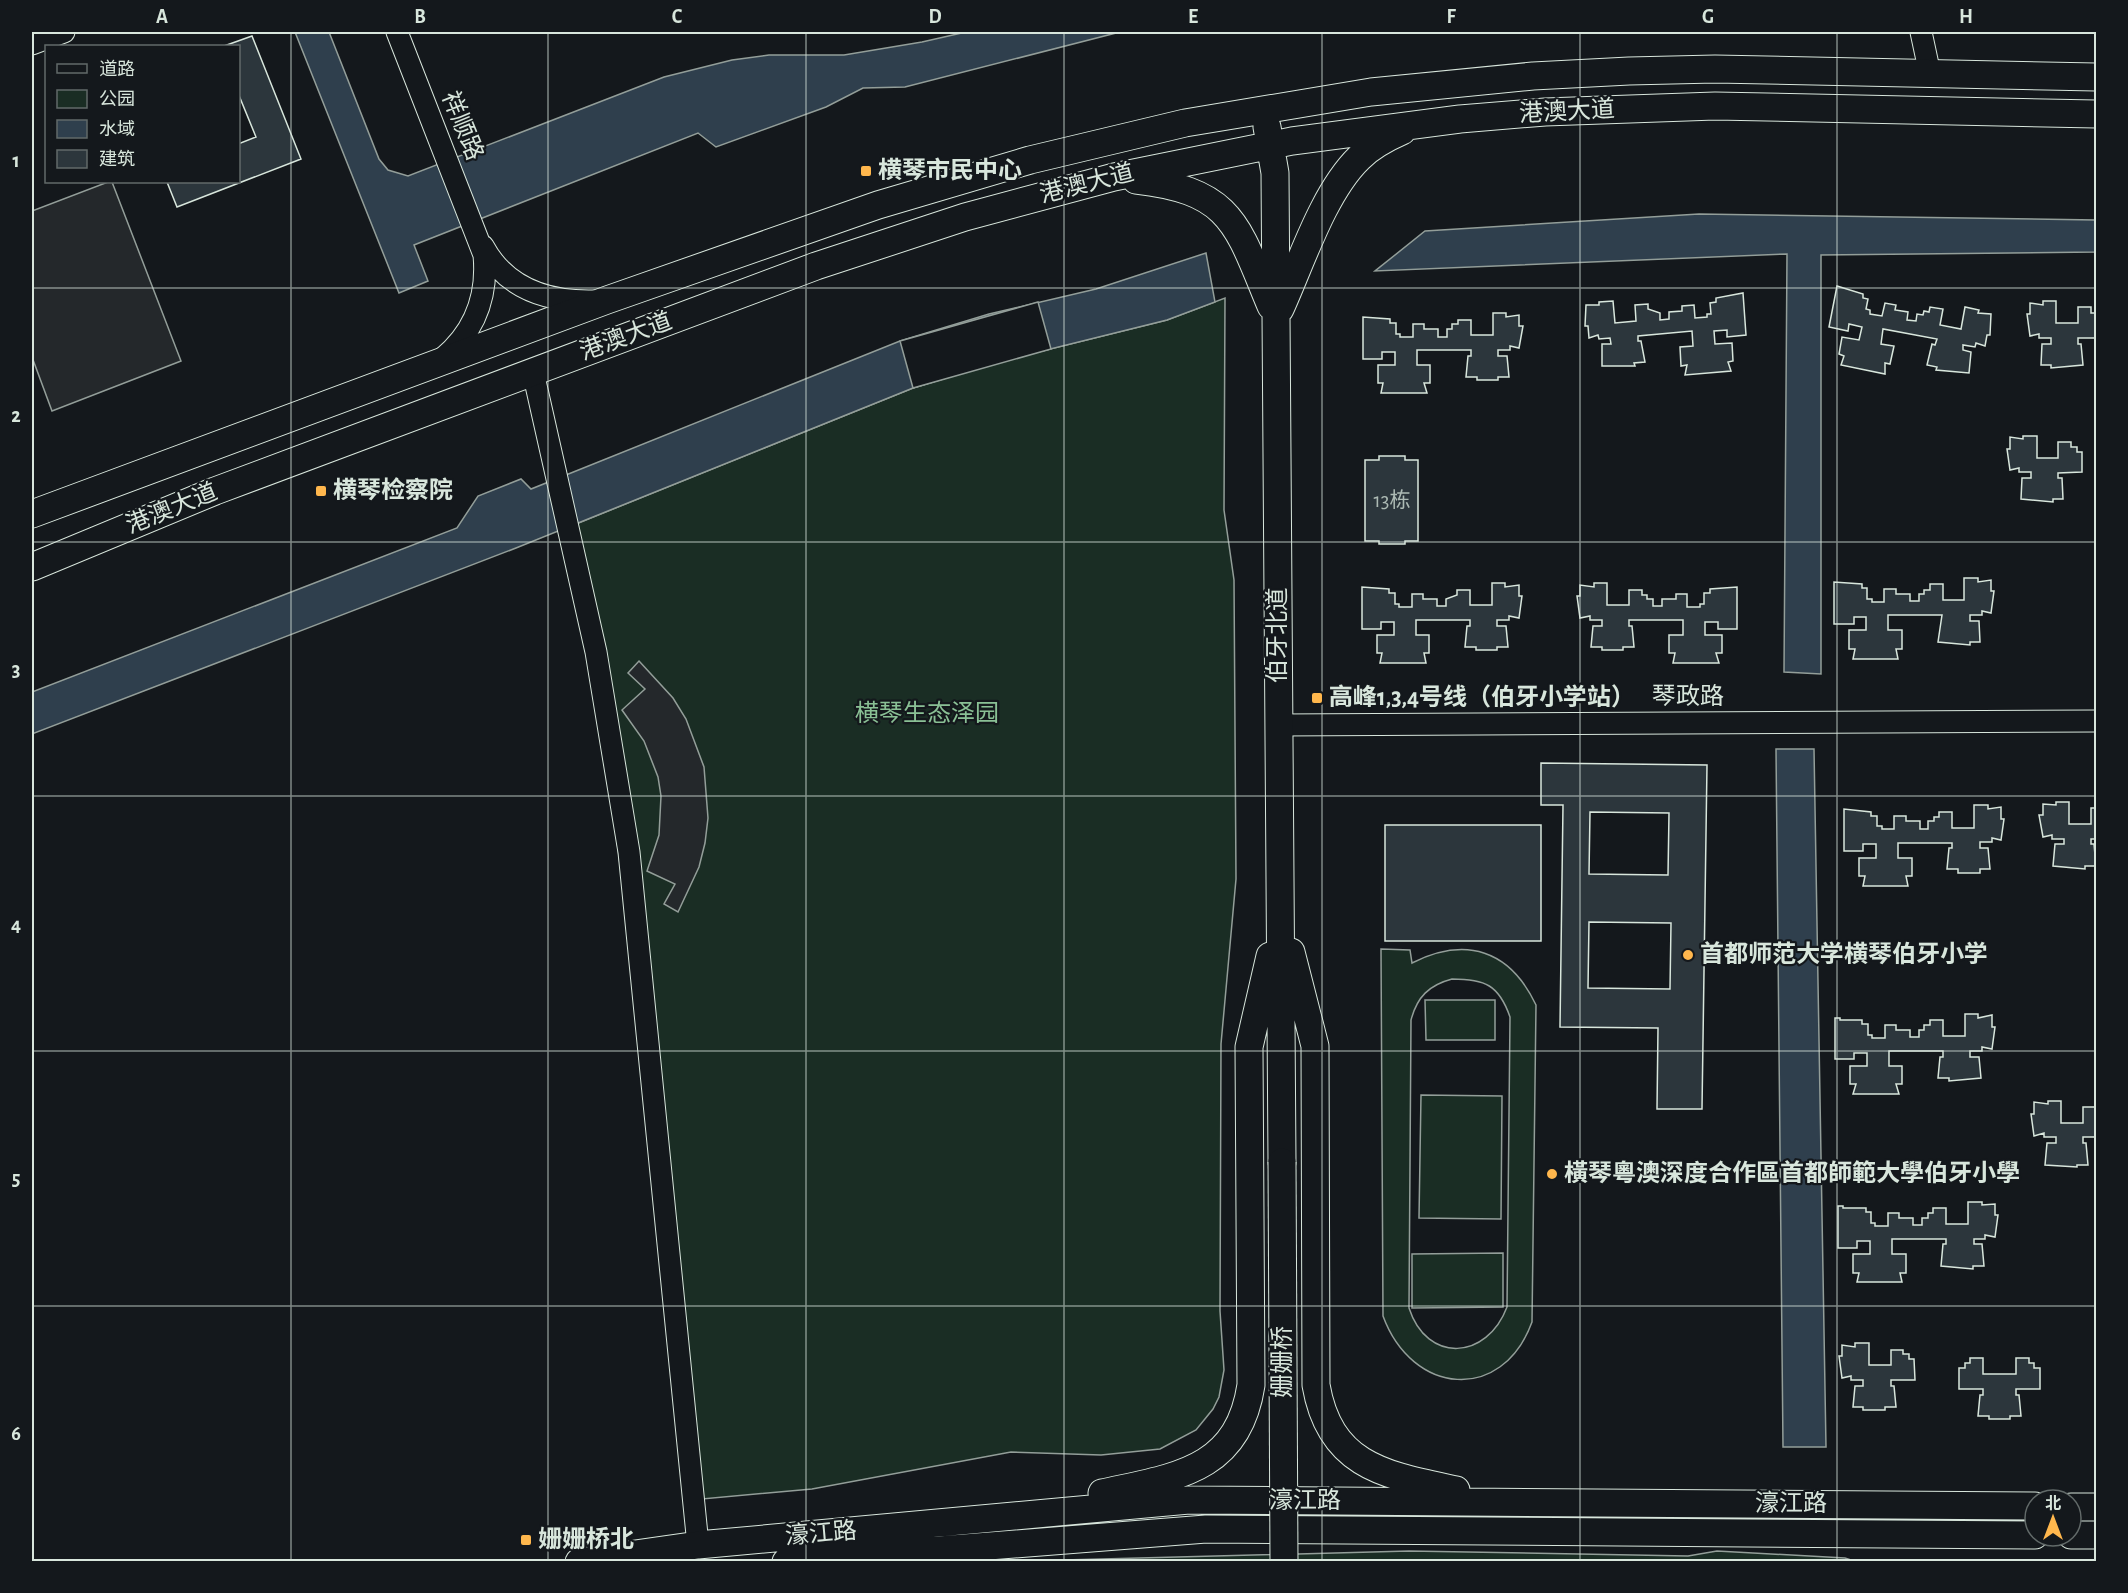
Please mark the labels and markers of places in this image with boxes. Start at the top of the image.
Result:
place label: 横琴市民中心 [878,157,1022,183]
marker: 横琴市民中心 [859,164,873,178]
place label: 横琴检察院 [333,477,453,503]
marker: 横琴检察院 [314,484,328,498]
place label: 高峰1,3,4号线（伯牙小学站） [1329,684,1635,710]
marker: 高峰1,3,4号线（伯牙小学站） [1310,691,1324,705]
place label: 首都师范大学横琴伯牙小学 [1700,941,1988,967]
marker: 首都师范大学横琴伯牙小学 [1681,948,1695,962]
place label: 橫琴粵澳深度合作區首都師範大學伯牙小學 [1564,1160,2020,1186]
marker: 橫琴粵澳深度合作區首都師範大學伯牙小學 [1545,1167,1559,1181]
place label: 姗姗桥北 [538,1526,634,1552]
marker: 姗姗桥北 [519,1533,533,1547]

